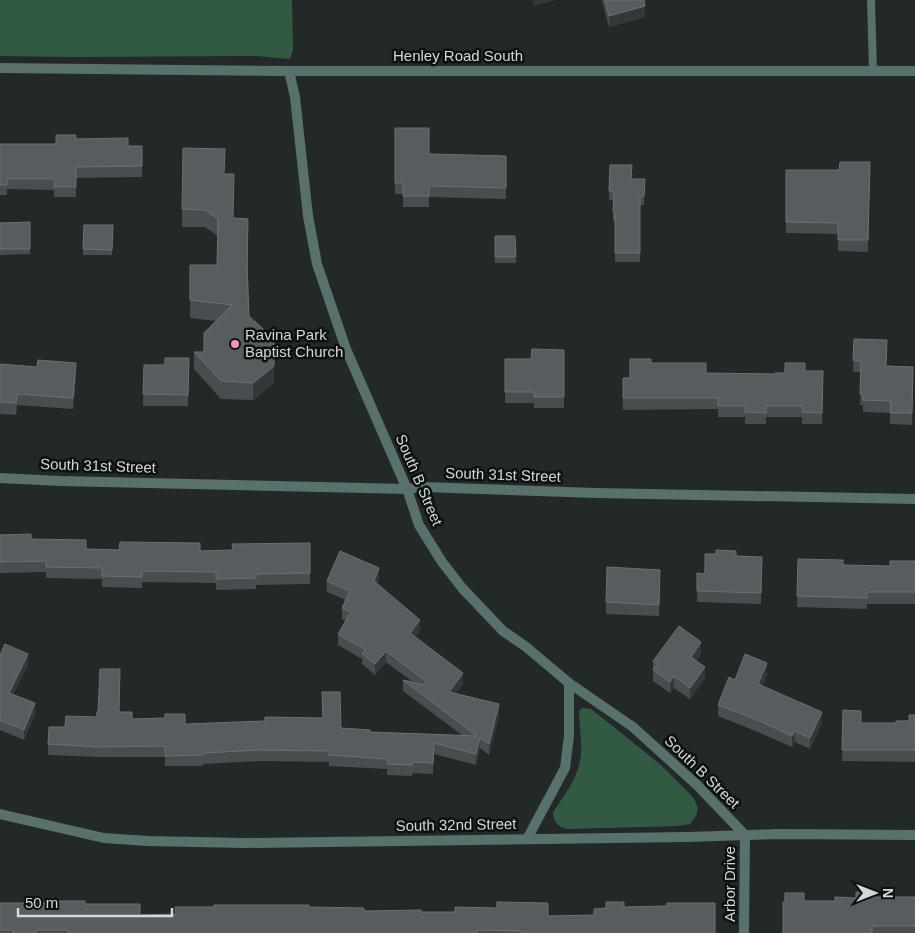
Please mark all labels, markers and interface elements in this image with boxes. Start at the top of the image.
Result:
street label: Henley Road South [393,47,523,64]
place label: Ravina Park Baptist Church [245,326,343,360]
marker: Ravina Park Baptist Church [229,338,241,350]
street label: South B Street [393,432,447,529]
street label: South 31st Street [40,455,157,476]
street label: South 31st Street [445,464,562,485]
street label: South B Street [661,732,744,812]
street label: South 32nd Street [395,815,517,834]
street label: Arbor Drive [721,846,738,922]
north arrow [850,868,900,918]
scale bar [18,886,171,918]
text: N [880,888,896,898]
text: 50 m [25,894,58,911]

